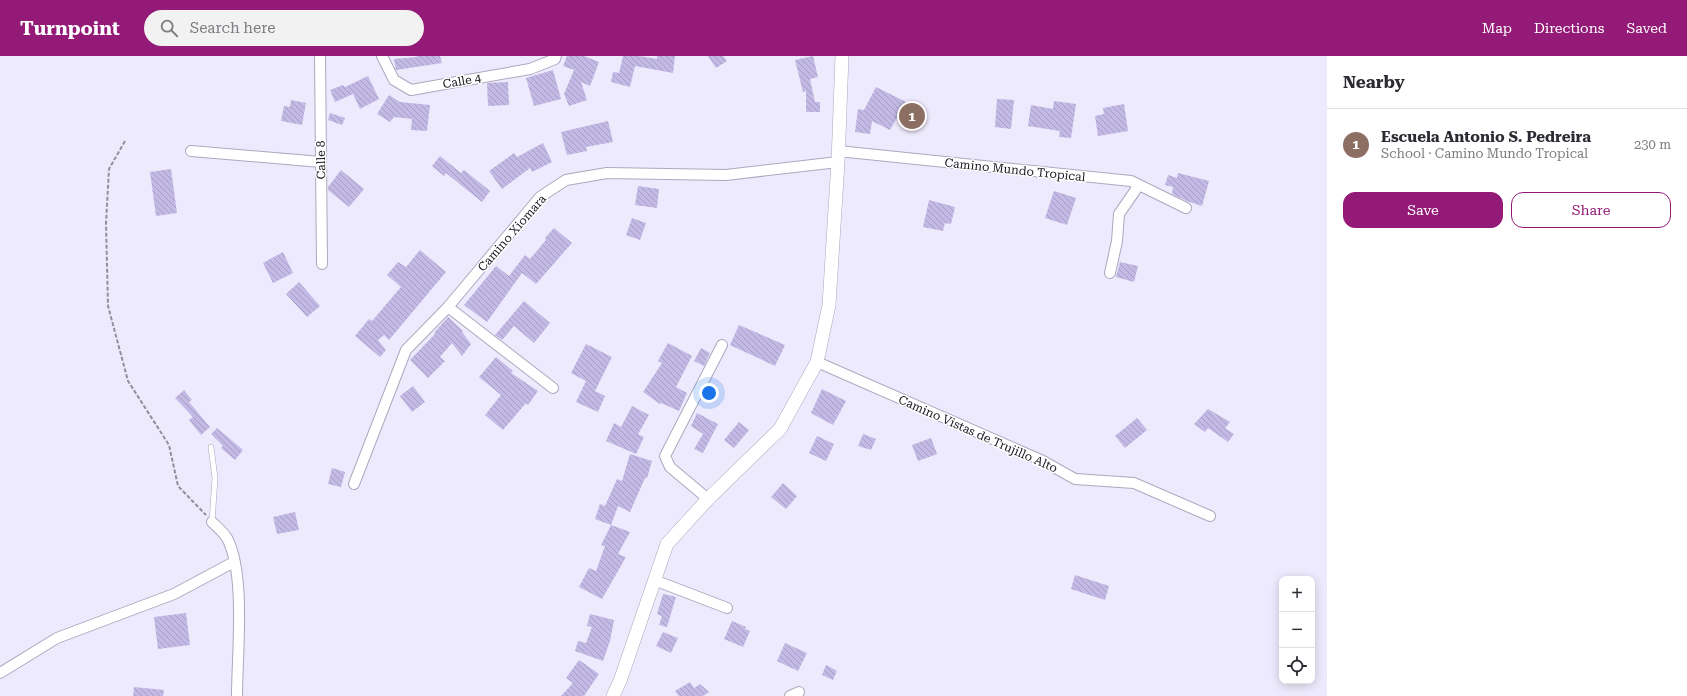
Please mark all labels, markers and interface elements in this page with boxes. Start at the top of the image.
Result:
search box [144,10,424,46]
text: Turnpoint [20,17,120,40]
icon: search [158,17,180,39]
text: Search here [190,19,276,37]
text: Map [1482,20,1512,36]
text: Directions [1534,20,1604,36]
text: Saved [1626,20,1667,36]
street label: Calle 4 [442,71,483,91]
text: Nearby [1343,72,1405,92]
pin: 1 [899,101,925,131]
text: Escuela Antonio S. Pedreira [1381,128,1591,146]
text: 1 [1352,137,1360,152]
text: 230 m [1634,137,1671,152]
street label: Calle 8 [314,140,328,180]
text: School · Camino Mundo Tropical [1381,146,1588,161]
street label: Camino Mundo Tropical [944,156,1086,184]
street label: Camino Xiomara [475,191,549,274]
button: Save [1343,192,1503,228]
button: Share [1511,192,1671,228]
your location [699,383,719,403]
street label: Camino Vistas de Trujillo Alto [896,393,1060,475]
map controls [1279,576,1315,684]
button: + [1279,576,1315,612]
button: − [1279,612,1315,648]
button: locate [1279,648,1315,684]

